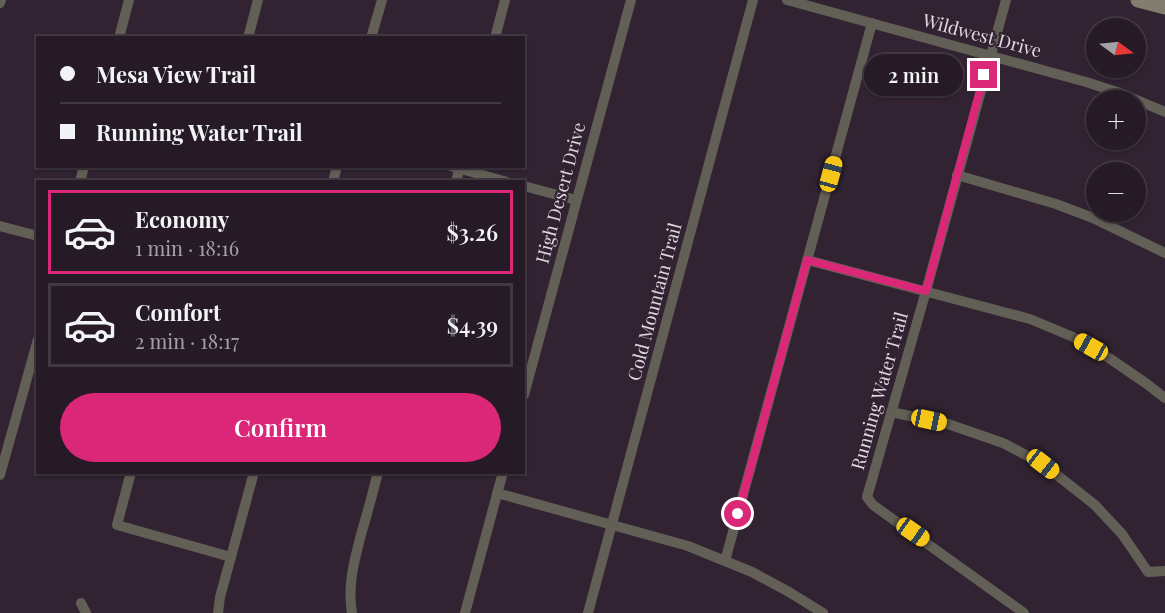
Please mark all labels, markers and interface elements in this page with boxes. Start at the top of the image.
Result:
street label: Wildwest Drive [919,7,1044,62]
north arrow [1086,18,1146,78]
map controls [1086,18,1146,222]
callout: 2 min [864,54,963,96]
text: Mesa View Trail [96,59,256,89]
text: 2 min [888,61,939,88]
route end [970,61,997,88]
button: + [1086,90,1146,150]
text: Running Water Trail [96,117,303,147]
street label: High Desert Drive [530,119,590,266]
car [818,154,844,194]
button: − [1086,162,1146,222]
text: Economy [135,204,229,234]
icon: car [63,205,117,259]
text: $3.26 [446,217,498,247]
street label: Cold Mountain Trail [621,220,687,383]
text: 1 min · 18:16 [135,234,239,261]
text: Comfort [135,297,221,327]
icon: car [63,298,117,352]
street label: Running Water Trail [845,309,913,472]
text: $4.39 [447,310,498,340]
text: 2 min · 18:17 [135,327,239,354]
car [1071,330,1111,364]
button: Confirm [60,393,501,462]
car [910,407,948,433]
car [1023,446,1063,482]
route start [724,500,751,527]
car [893,514,933,550]

